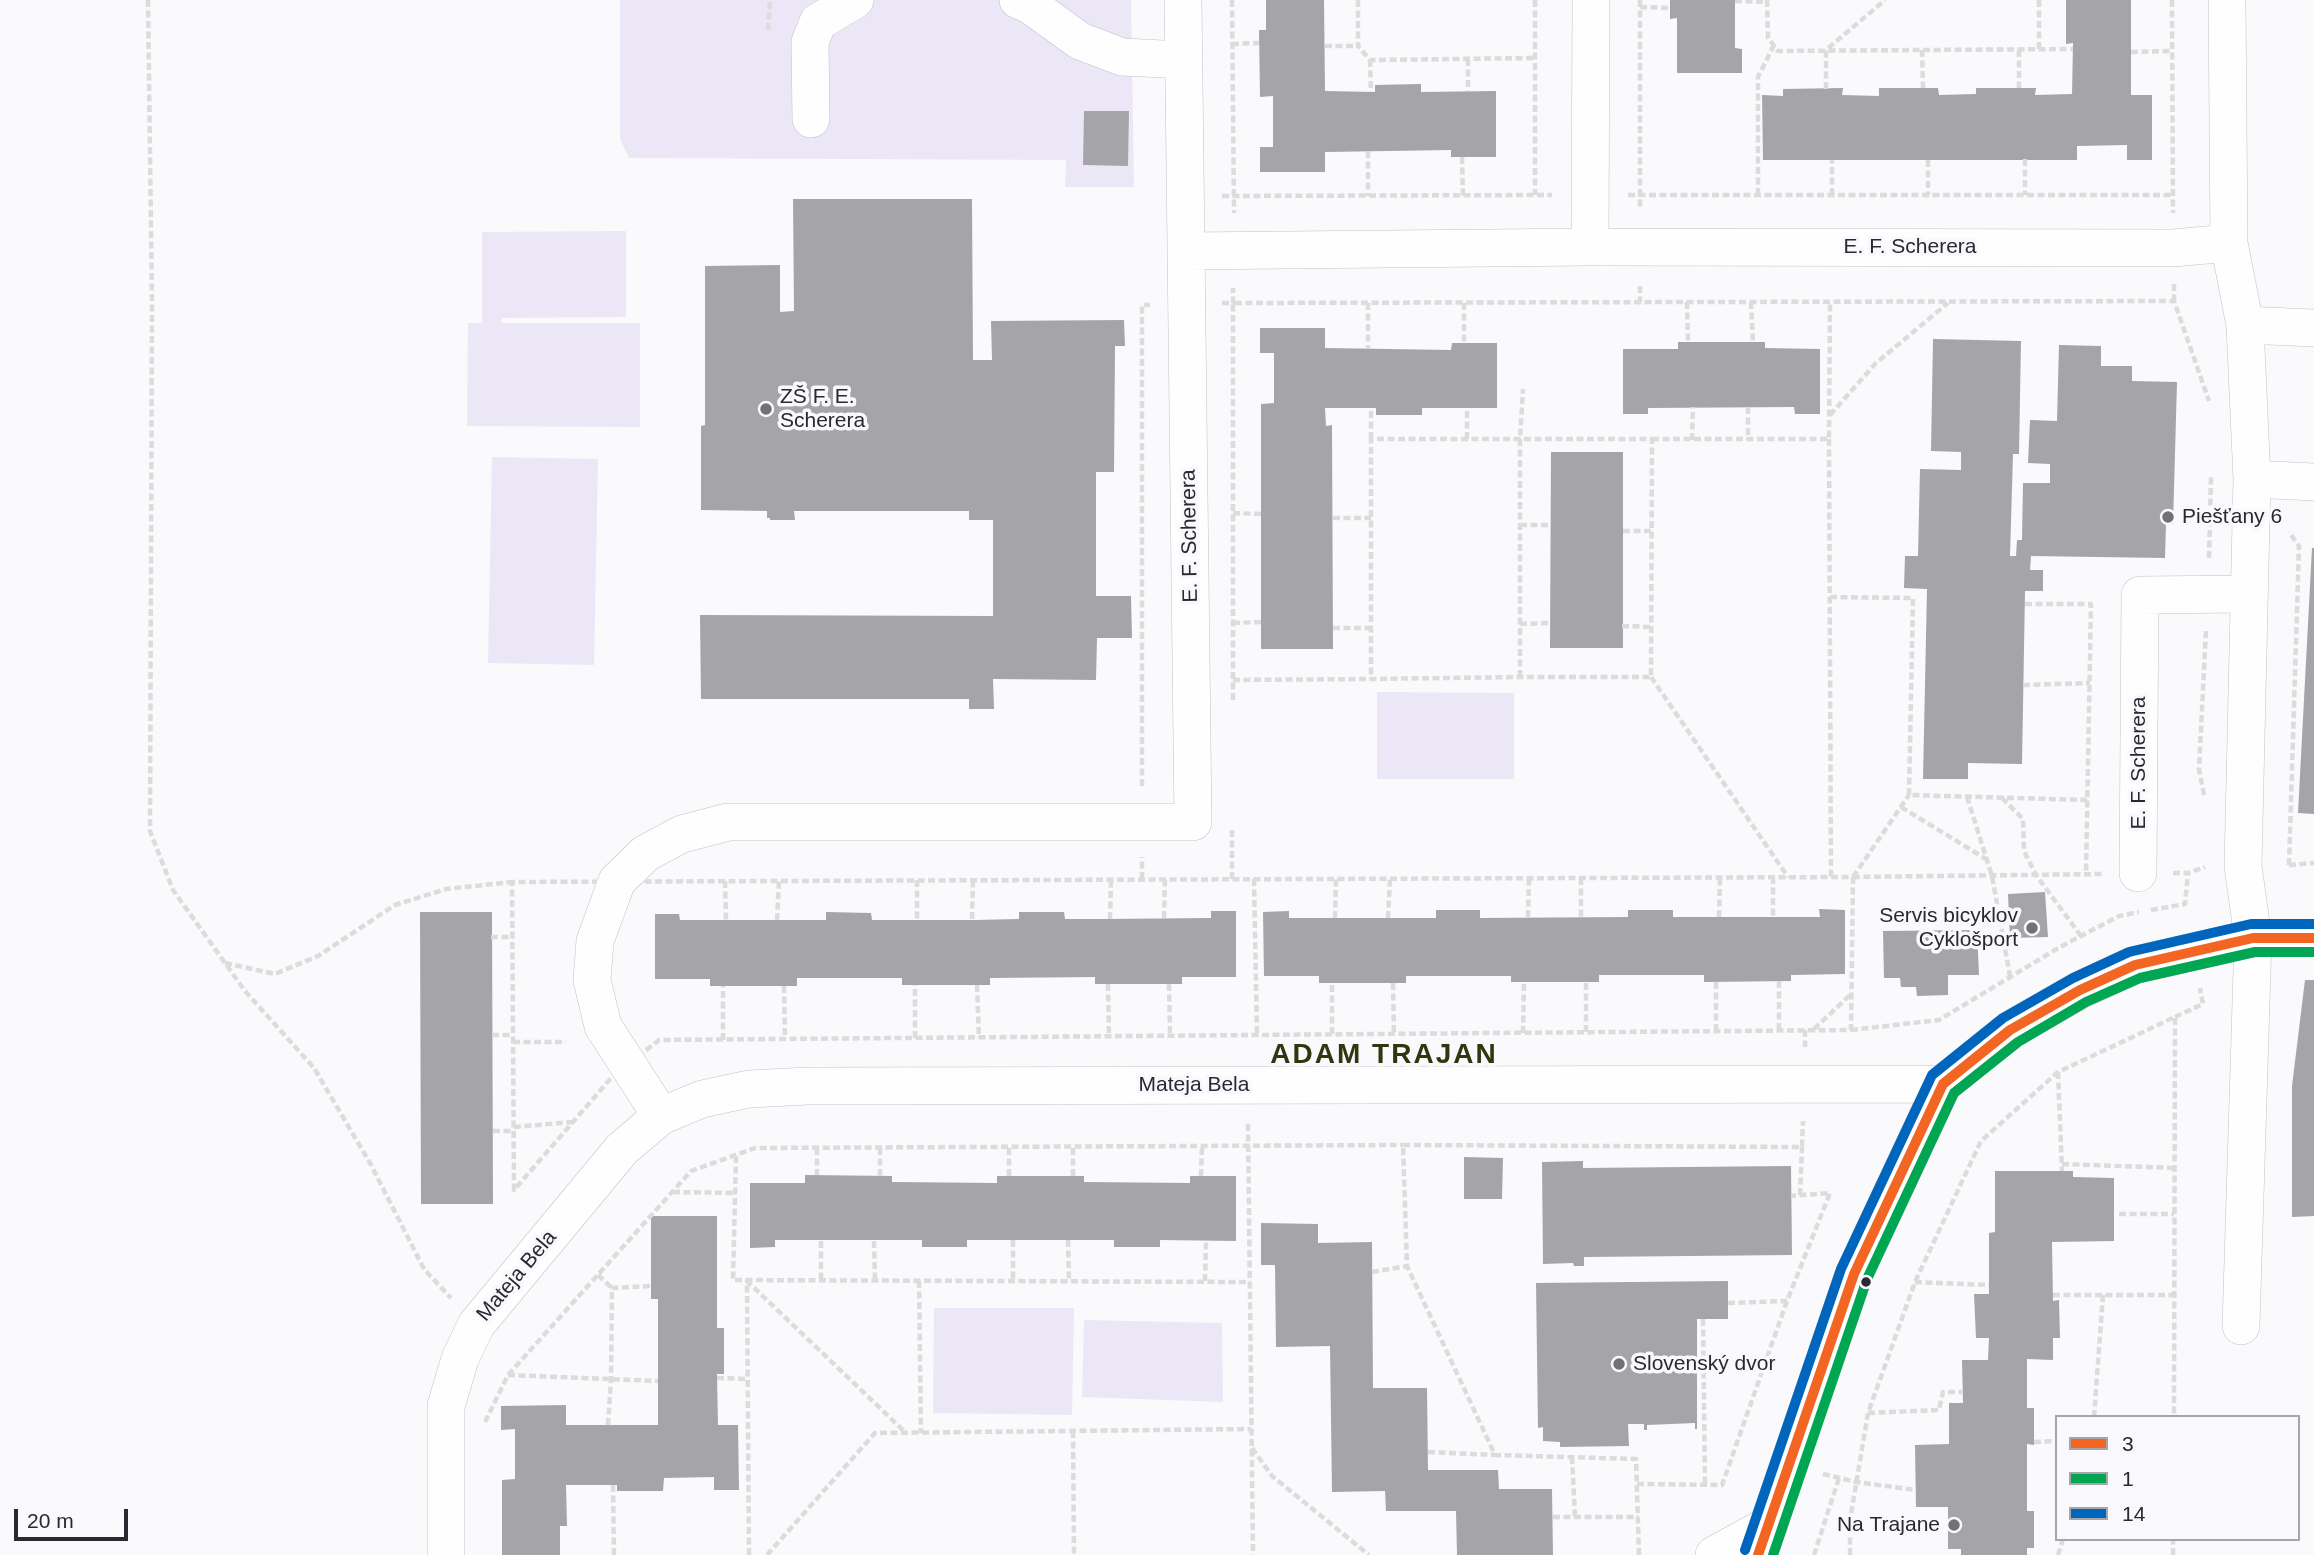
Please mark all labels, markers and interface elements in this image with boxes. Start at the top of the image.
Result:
street label: E. F. Scherera [1843,234,1977,260]
place label: ZŠ F. E. Scherera [780,384,865,434]
marker: ZŠ F. E. Scherera [758,401,774,417]
street label: E. F. Scherera [1176,469,1204,603]
place label: Piešťany 6 [2182,504,2282,530]
marker: Piešťany 6 [2160,509,2176,525]
street label: E. F. Scherera [2126,696,2152,830]
place label: Servis bicyklov Cyklošport [1879,903,2018,953]
marker: Servis bicyklov Cyklošport [2024,920,2040,936]
district label: ADAM TRAJAN [1272,1038,1496,1072]
street label: Mateja Bela [1139,1072,1249,1098]
street label: Mateja Bela [472,1225,562,1327]
unlabelled marker [1859,1275,1873,1289]
place label: Slovenský dvor [1633,1351,1775,1377]
marker: Slovenský dvor [1611,1356,1627,1372]
legend [2055,1415,2300,1541]
text: 3 [2122,1432,2134,1455]
text: 1 [2122,1467,2134,1490]
scale bar [18,1496,131,1540]
text: 14 [2122,1502,2145,1525]
text: 20 m [27,1509,74,1532]
place label: Na Trajane [1837,1512,1940,1538]
marker: Na Trajane [1946,1517,1962,1533]

